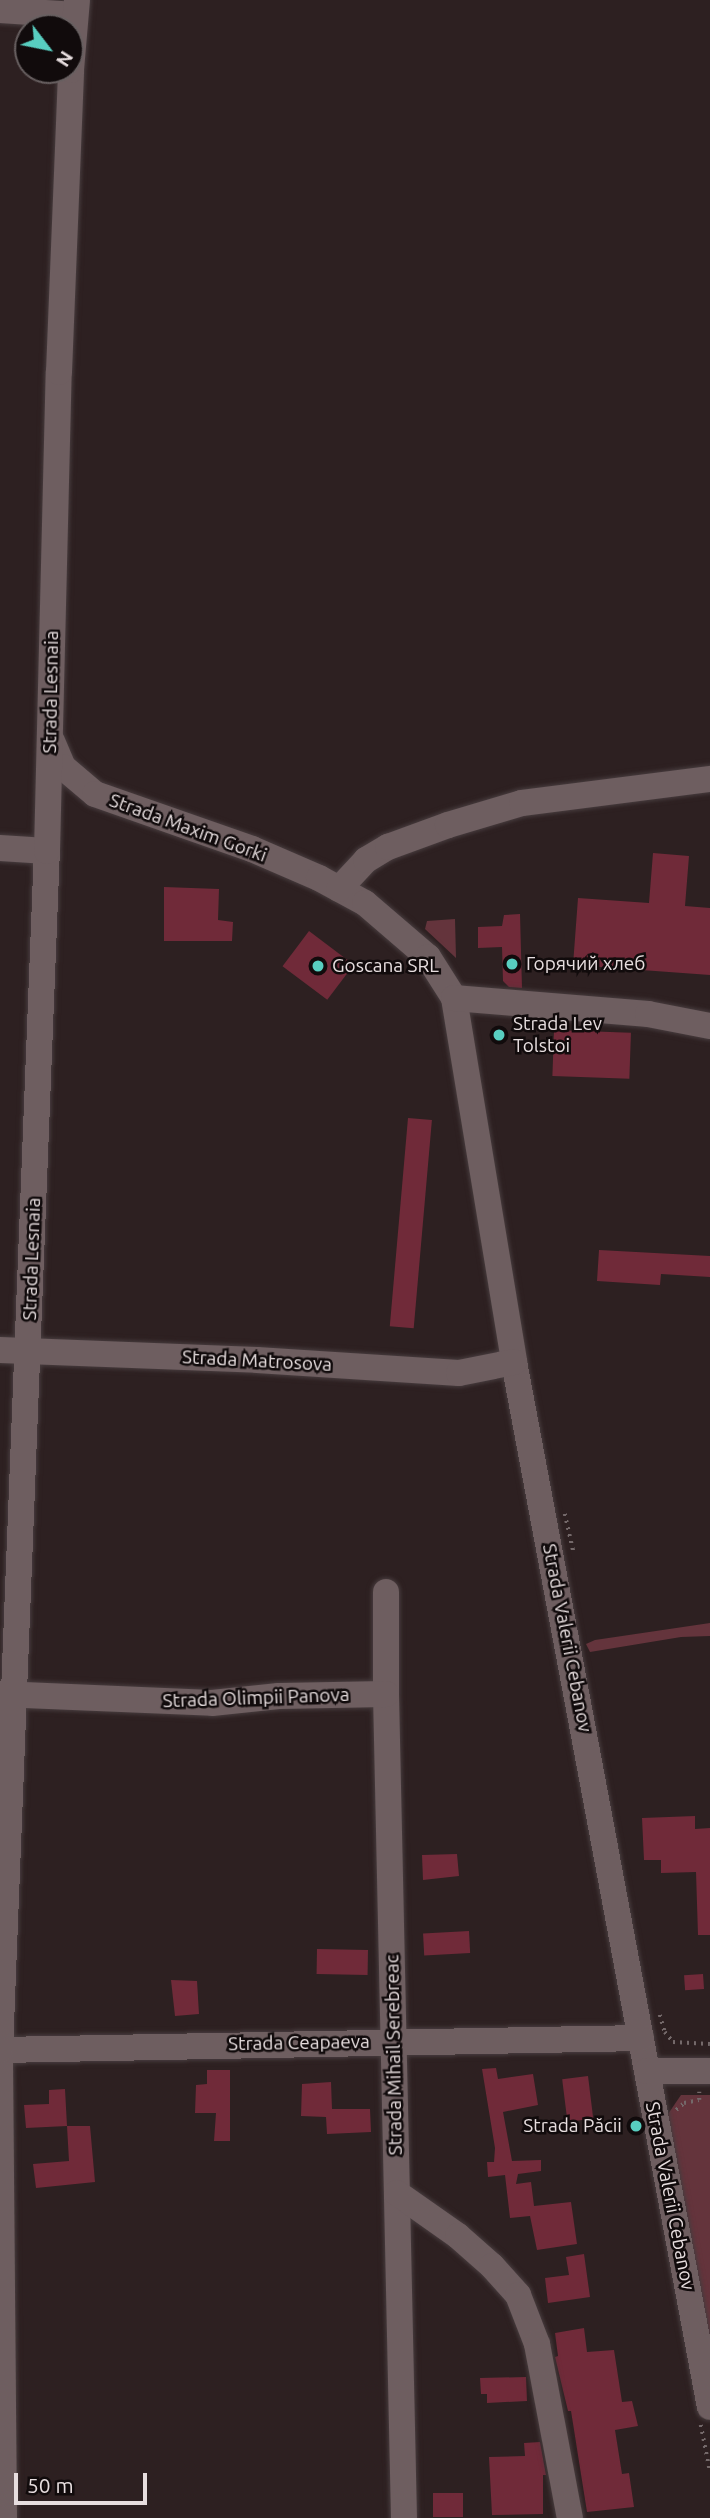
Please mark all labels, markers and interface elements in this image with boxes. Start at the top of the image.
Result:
north arrow [14,14,84,84]
text: N [52,47,78,71]
street label: Strada Lesnaia [39,630,63,754]
street label: Strada Maxim Gorki [106,789,270,867]
place label: Горячий хлеб [526,953,645,975]
place label: Goscana SRL [332,955,439,977]
marker: Горячий хлеб [504,956,520,972]
marker: Goscana SRL [310,958,326,974]
place label: Strada Lev Tolstoi [513,1013,602,1057]
marker: Strada Lev Tolstoi [491,1027,507,1043]
street label: Strada Lesnaia [18,1197,46,1321]
street label: Strada Matrosova [182,1346,332,1376]
street label: Strada Valerii Cebanov [538,1542,596,1734]
street label: Strada Olimpii Panova [162,1683,350,1713]
street label: Strada Mihail Serebreac [381,1954,407,2156]
street label: Strada Ceapaeva [228,2030,370,2056]
street label: Strada Valerii Cebanov [641,2100,699,2292]
place label: Strada Păcii [523,2115,622,2137]
marker: Strada Păcii [628,2118,644,2134]
scale bar [18,2458,150,2502]
text: 50 m [27,2473,74,2497]

